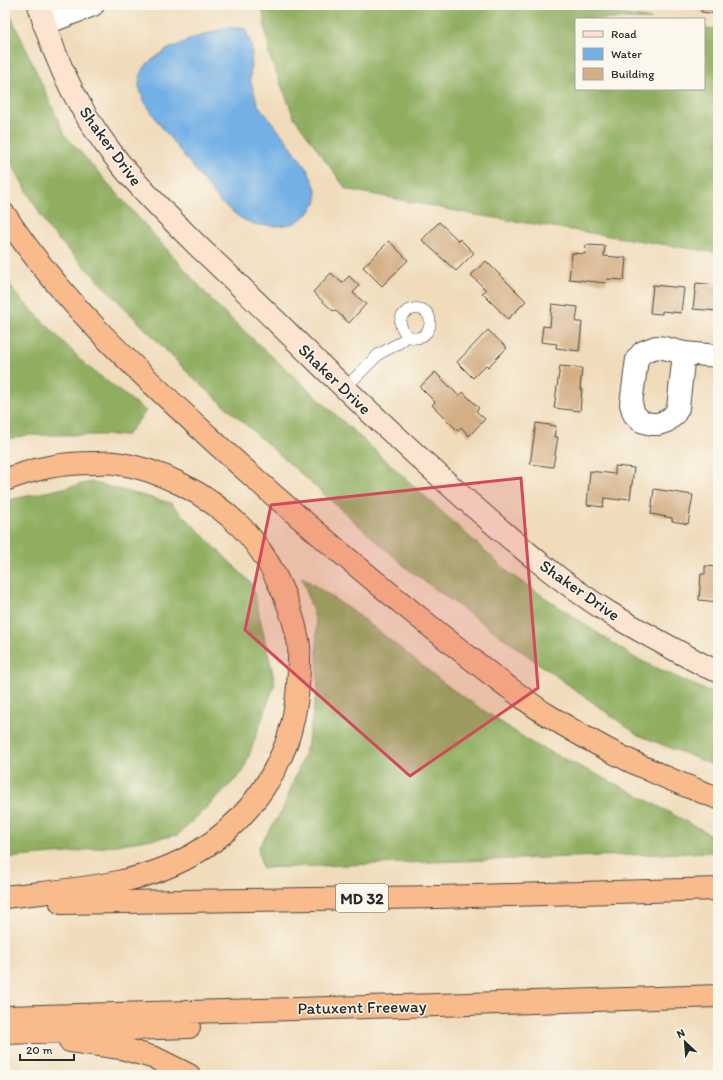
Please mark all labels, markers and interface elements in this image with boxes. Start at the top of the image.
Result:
legend [575,18,705,90]
text: Road [611,27,637,41]
text: Water [611,47,642,61]
text: Building [611,67,655,81]
street label: Shaker Drive [76,102,146,190]
street label: Shaker Drive [295,339,375,419]
street label: Shaker Drive [536,555,624,625]
road number: MD 32 [336,884,388,912]
street label: Patuxent Freeway [297,996,427,1018]
north arrow [665,1022,705,1062]
text: N [675,1026,687,1041]
scale bar [20,1036,74,1062]
text: 20 m [26,1043,53,1057]

